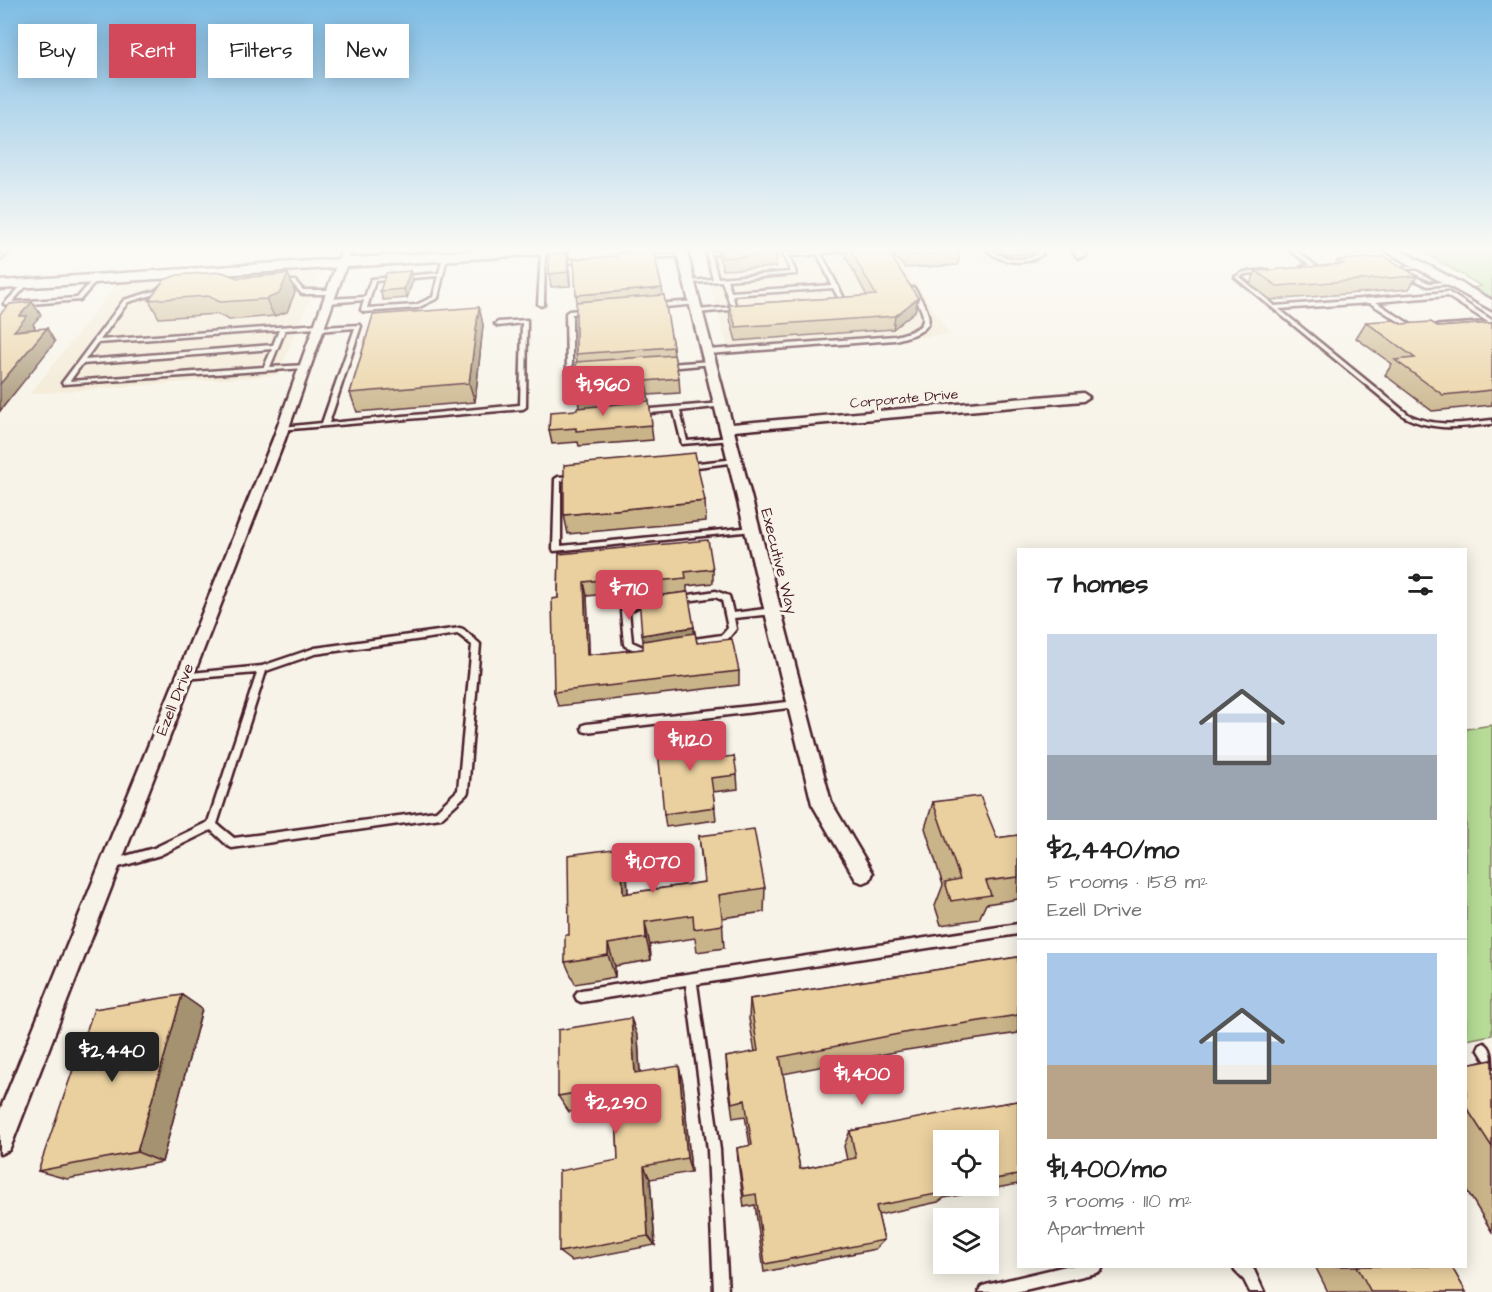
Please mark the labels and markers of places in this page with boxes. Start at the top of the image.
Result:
pin: $1,960 [554,366,652,417]
pin: $710 [593,570,665,621]
pin: $1,120 [641,721,739,772]
pin: $1,070 [604,843,702,894]
pin: $2,440 [63,1032,161,1083]
pin: $1,400 [813,1055,911,1106]
pin: $2,290 [567,1084,665,1135]

